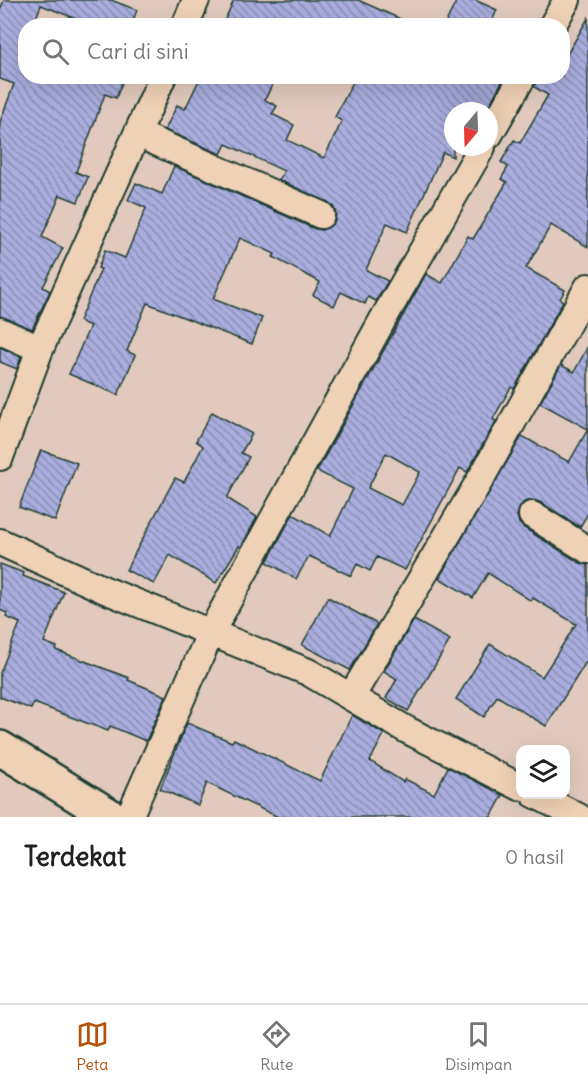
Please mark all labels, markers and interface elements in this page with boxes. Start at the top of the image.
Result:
search box [18,18,570,84]
icon: search [39,35,72,68]
text: Cari di sini [87,37,189,65]
north arrow [444,102,498,156]
map controls [516,745,570,799]
button: layers [516,745,570,799]
text: Terdekat [24,840,126,873]
text: 0 hasil [505,844,564,869]
tab: Peta [76,1018,109,1074]
tab: Rute [260,1018,293,1074]
tab: Disimpan [445,1018,512,1074]

